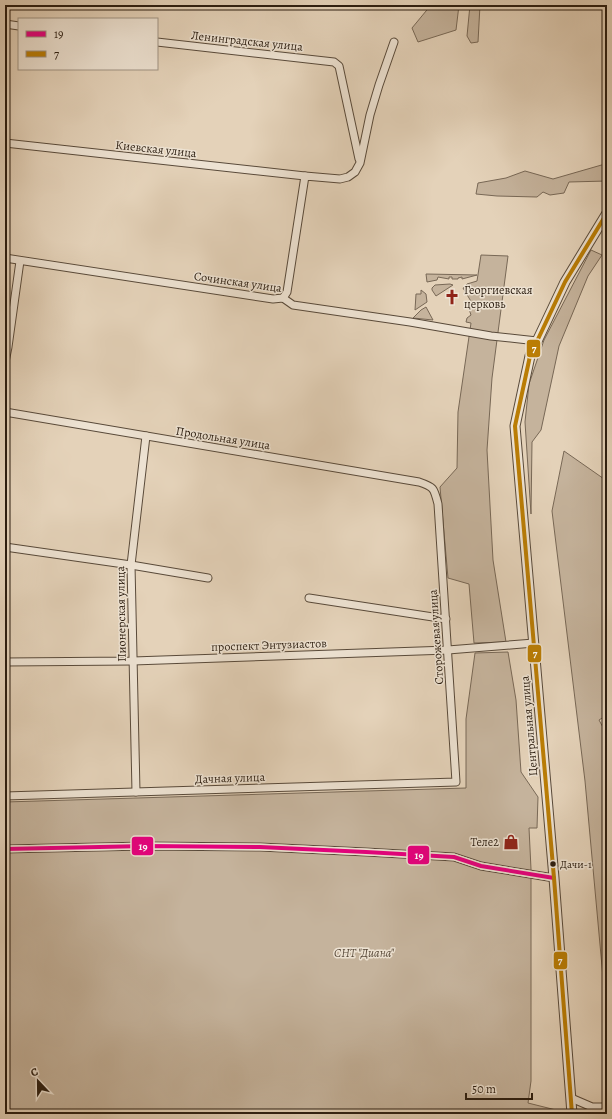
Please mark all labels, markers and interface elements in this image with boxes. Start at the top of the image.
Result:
legend [18,18,158,70]
text: 19 [54,26,64,42]
street label: Ленинградская улица [190,27,304,55]
text: 7 [54,46,60,62]
street label: Киевская улица [115,137,198,161]
street label: Сочинская улица [193,268,283,296]
place label: Георгиевская церковь [464,282,533,312]
church icon: Георгиевская церковь [443,288,461,306]
line badge: 7 [526,339,541,358]
text: 7 [532,341,537,356]
street label: Продольная улица [175,423,272,453]
street label: Пионерская улица [112,566,130,662]
street label: Сторожевая улица [425,588,447,685]
street label: проспект Энтузиастов [211,635,327,655]
line badge: 7 [527,644,542,663]
text: 7 [533,646,538,661]
street label: Центральная улица [517,675,541,777]
street label: Дачная улица [195,769,266,787]
shop icon: Теле2 [502,833,520,851]
place label: Теле2 [471,834,499,850]
line badge: 19 [131,836,154,856]
text: 19 [138,839,148,854]
line badge: 19 [407,845,430,865]
text: 19 [414,848,424,863]
place label: Дачи-1 [560,857,592,872]
marker: Дачи-1 [548,859,558,869]
park label: СНТ "Диана" [334,945,394,961]
line badge: 7 [553,951,568,970]
text: 7 [558,953,563,968]
north arrow [18,1061,58,1101]
text: С [28,1064,41,1080]
scale bar [466,1075,532,1101]
text: 50 m [472,1081,496,1097]

